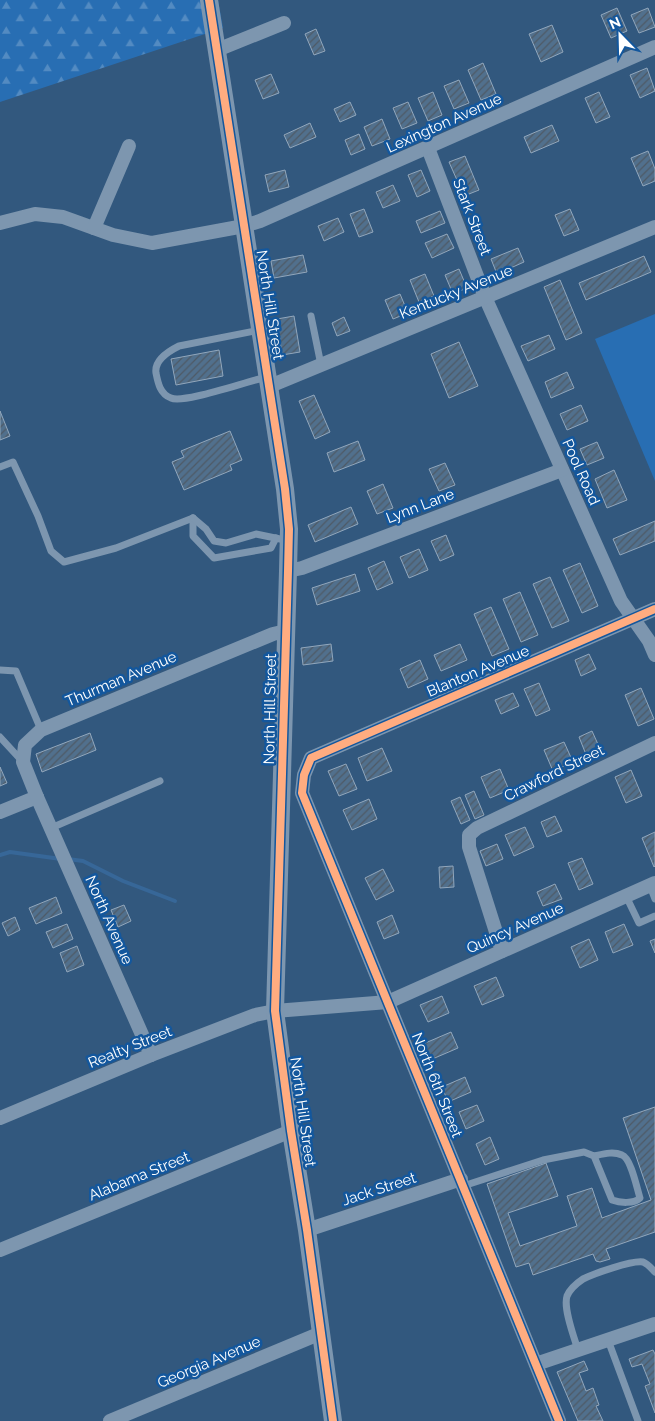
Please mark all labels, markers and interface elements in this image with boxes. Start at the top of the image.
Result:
north arrow [595,10,645,60]
text: N [607,14,623,32]
street label: Lexington Avenue [383,89,505,157]
street label: Stark Street [449,176,495,258]
street label: North Hill Street [252,249,288,361]
street label: Kentucky Avenue [397,261,515,323]
street label: Pool Road [558,436,604,508]
street label: Lynn Lane [383,485,457,527]
street label: Blanton Avenue [424,641,532,701]
street label: Thurman Avenue [63,647,179,710]
street label: North Hill Street [260,653,280,765]
street label: Crawford Street [501,741,607,805]
street label: North Avenue [81,873,137,967]
street label: Quincy Avenue [464,899,566,957]
street label: Realty Street [85,1022,175,1072]
street label: North 6th Street [408,1030,466,1140]
street label: North Hill Street [286,1056,320,1168]
street label: Alabama Street [86,1148,192,1204]
street label: Jack Street [340,1169,418,1209]
street label: Georgia Avenue [155,1332,263,1392]

